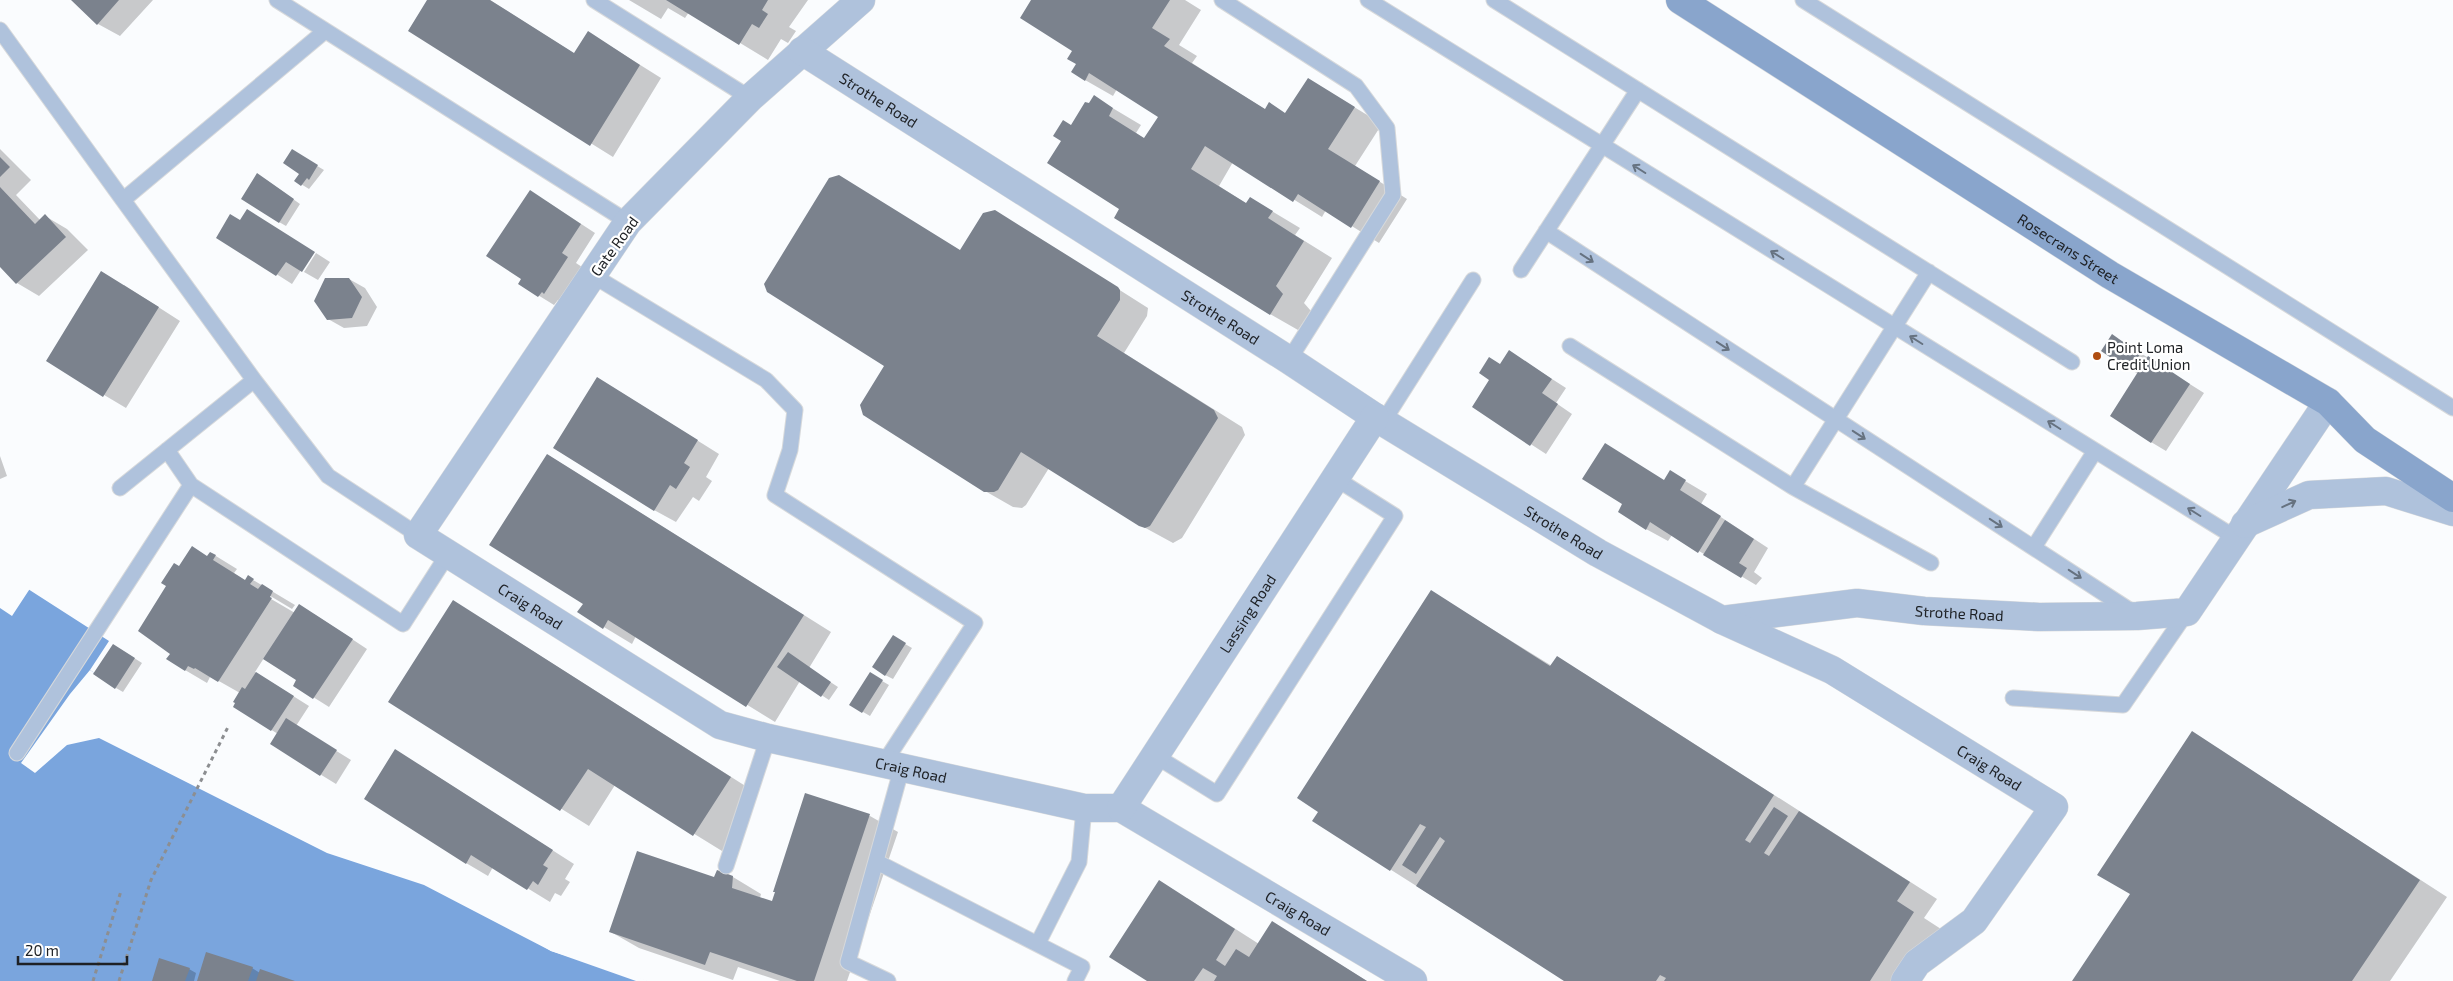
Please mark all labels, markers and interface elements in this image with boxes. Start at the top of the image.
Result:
street label: Strothe Road [837,68,921,131]
one-way arrow [1633,164,1647,174]
street label: Rosecrans Street [2014,209,2122,287]
street label: Gate Road [586,213,642,279]
one-way arrow [1771,249,1785,259]
one-way arrow [1579,253,1593,263]
street label: Strothe Road [1178,285,1263,348]
one-way arrow [1909,335,1923,345]
place label: Point Loma Credit Union [2107,338,2190,373]
one-way arrow [1716,341,1730,351]
marker: Point Loma Credit Union [2091,350,2103,362]
one-way arrow [2047,420,2061,431]
one-way arrow [1852,430,1866,440]
one-way arrow [2281,499,2296,508]
street label: Strothe Road [1521,501,1606,563]
one-way arrow [2188,507,2202,517]
one-way arrow [1989,518,2003,528]
one-way arrow [2068,569,2082,579]
street label: Lassing Road [1215,571,1279,656]
street label: Craig Road [495,579,566,633]
street label: Strothe Road [1914,601,2004,624]
street label: Craig Road [1954,740,2025,794]
street label: Craig Road [874,753,949,786]
street label: Craig Road [1262,887,1334,939]
scale bar [18,934,126,966]
text: 20 m [25,941,59,959]

